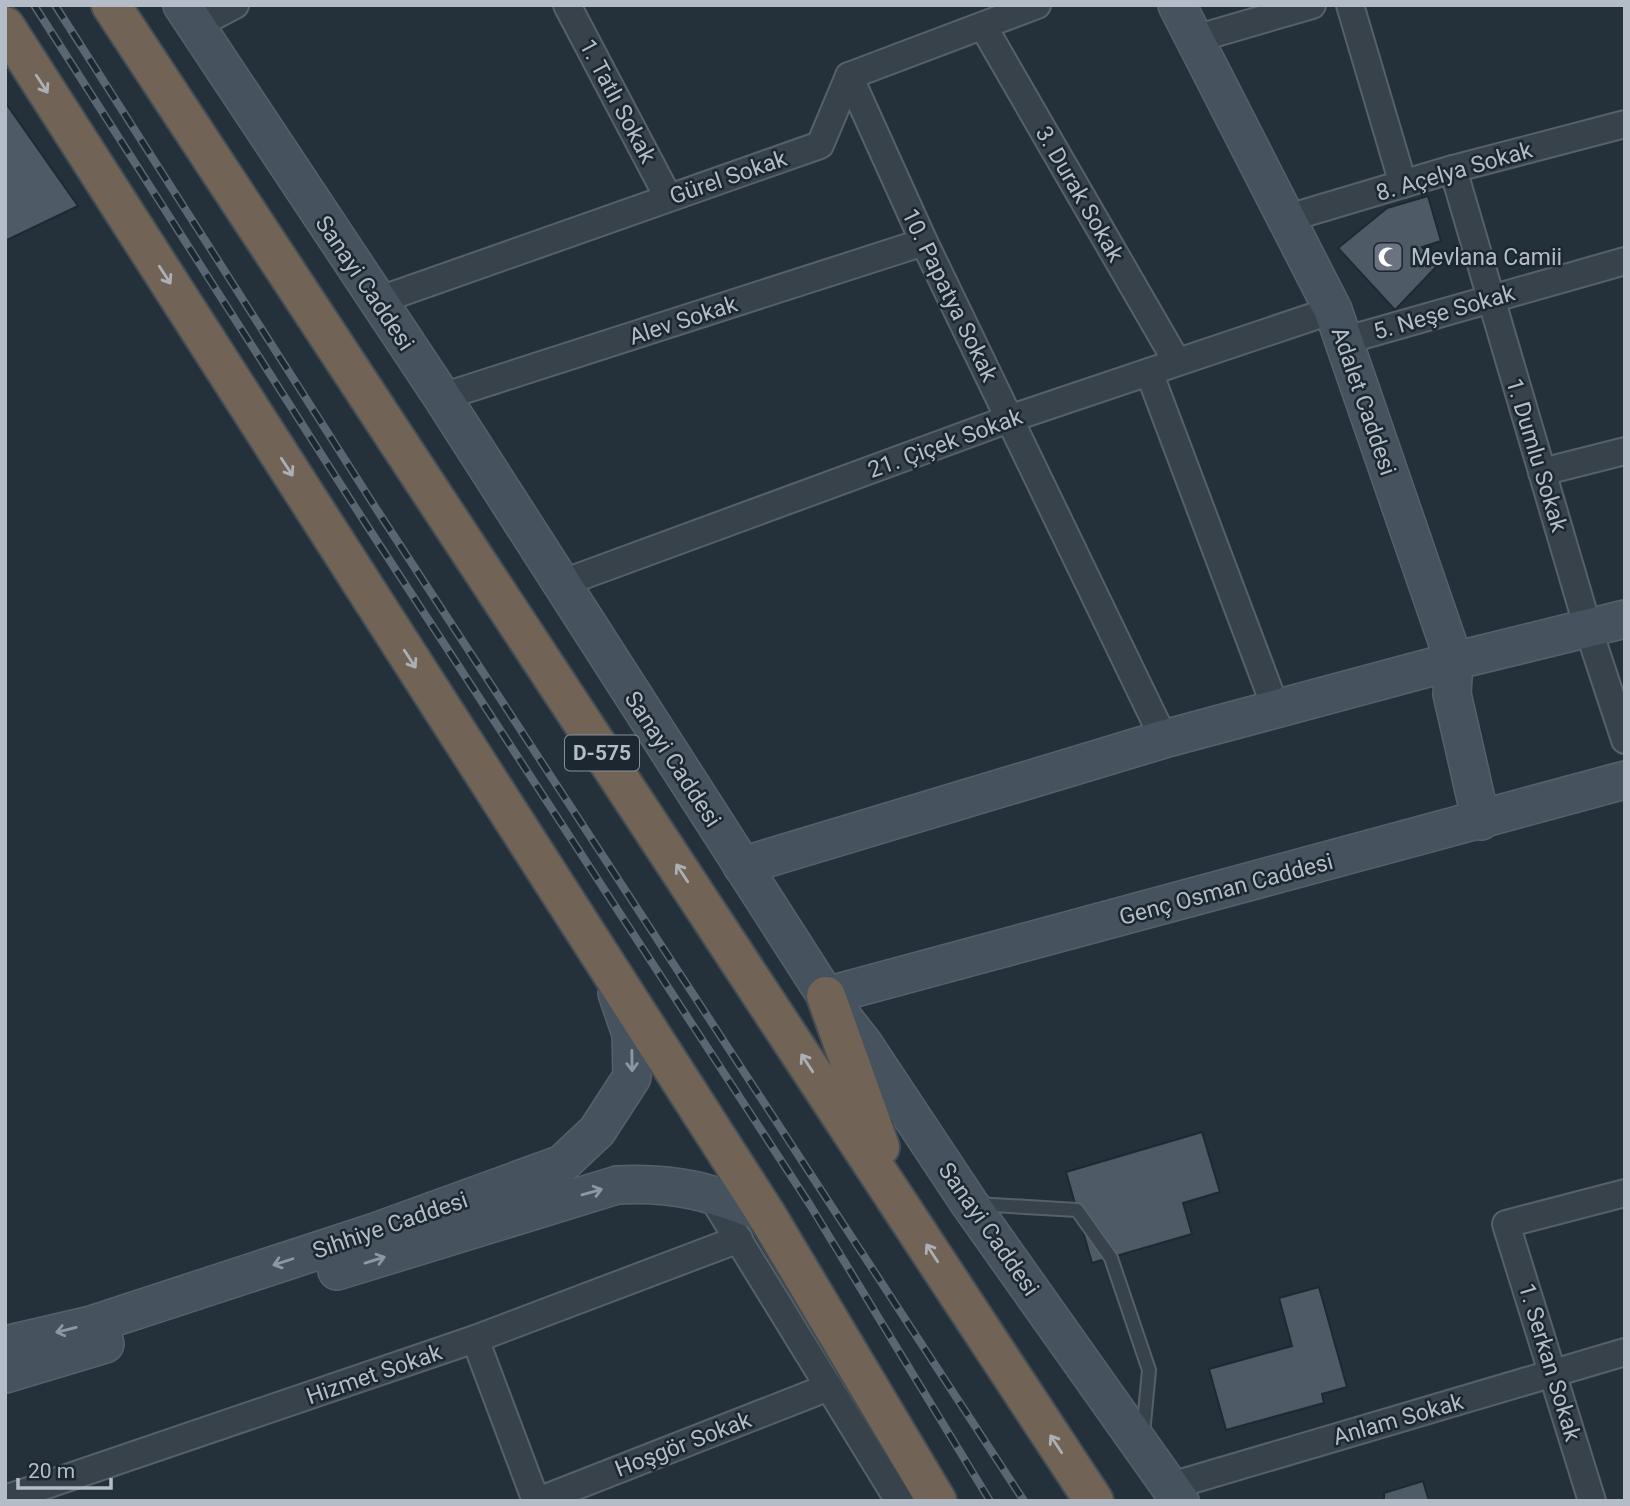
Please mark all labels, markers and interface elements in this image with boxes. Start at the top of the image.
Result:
street label: 1. Tatlı Sokak [574,35,662,168]
one-way arrow [35,73,49,93]
street label: 3. Durak Sokak [1030,122,1129,267]
street label: 8. Açelya Sokak [1373,136,1536,207]
street label: Gürel Sokak [666,145,791,210]
street label: 10. Papatya Sokak [896,204,1003,386]
street label: Sanayi Caddesi [310,211,420,356]
mosque icon: Mevlana Camii [1371,240,1405,274]
place label: Mevlana Camii [1411,244,1562,271]
one-way arrow [158,265,172,285]
street label: 5. Neşe Sokak [1370,279,1518,346]
street label: Alev Sokak [626,290,741,351]
street label: Adalet Caddesi [1326,324,1401,479]
street label: 1. Dumlu Sokak [1500,375,1573,536]
street label: 21. Çiçek Sokak [864,403,1026,484]
one-way arrow [280,457,295,476]
one-way arrow [403,648,417,668]
street label: Sanayi Caddesi [619,686,727,832]
road number: D-575 [565,736,639,770]
street label: Genç Osman Caddesi [1116,848,1336,931]
one-way arrow [675,864,689,883]
one-way arrow [625,1050,638,1073]
one-way arrow [800,1054,815,1073]
street label: Sanayi Caddesi [933,1157,1045,1301]
one-way arrow [581,1185,603,1198]
street label: Sıhhiye Caddesi [309,1186,471,1265]
one-way arrow [925,1244,940,1263]
one-way arrow [363,1252,385,1265]
one-way arrow [273,1257,295,1269]
street label: 1. Serkan Sokak [1513,1280,1586,1445]
one-way arrow [56,1325,78,1338]
street label: Hizmet Sokak [303,1339,446,1410]
street label: Anlam Sokak [1330,1388,1467,1451]
street label: Hoşgör Sokak [611,1406,755,1483]
one-way arrow [1049,1434,1063,1454]
scale bar [18,1446,110,1490]
text: 20 m [28,1459,75,1483]

